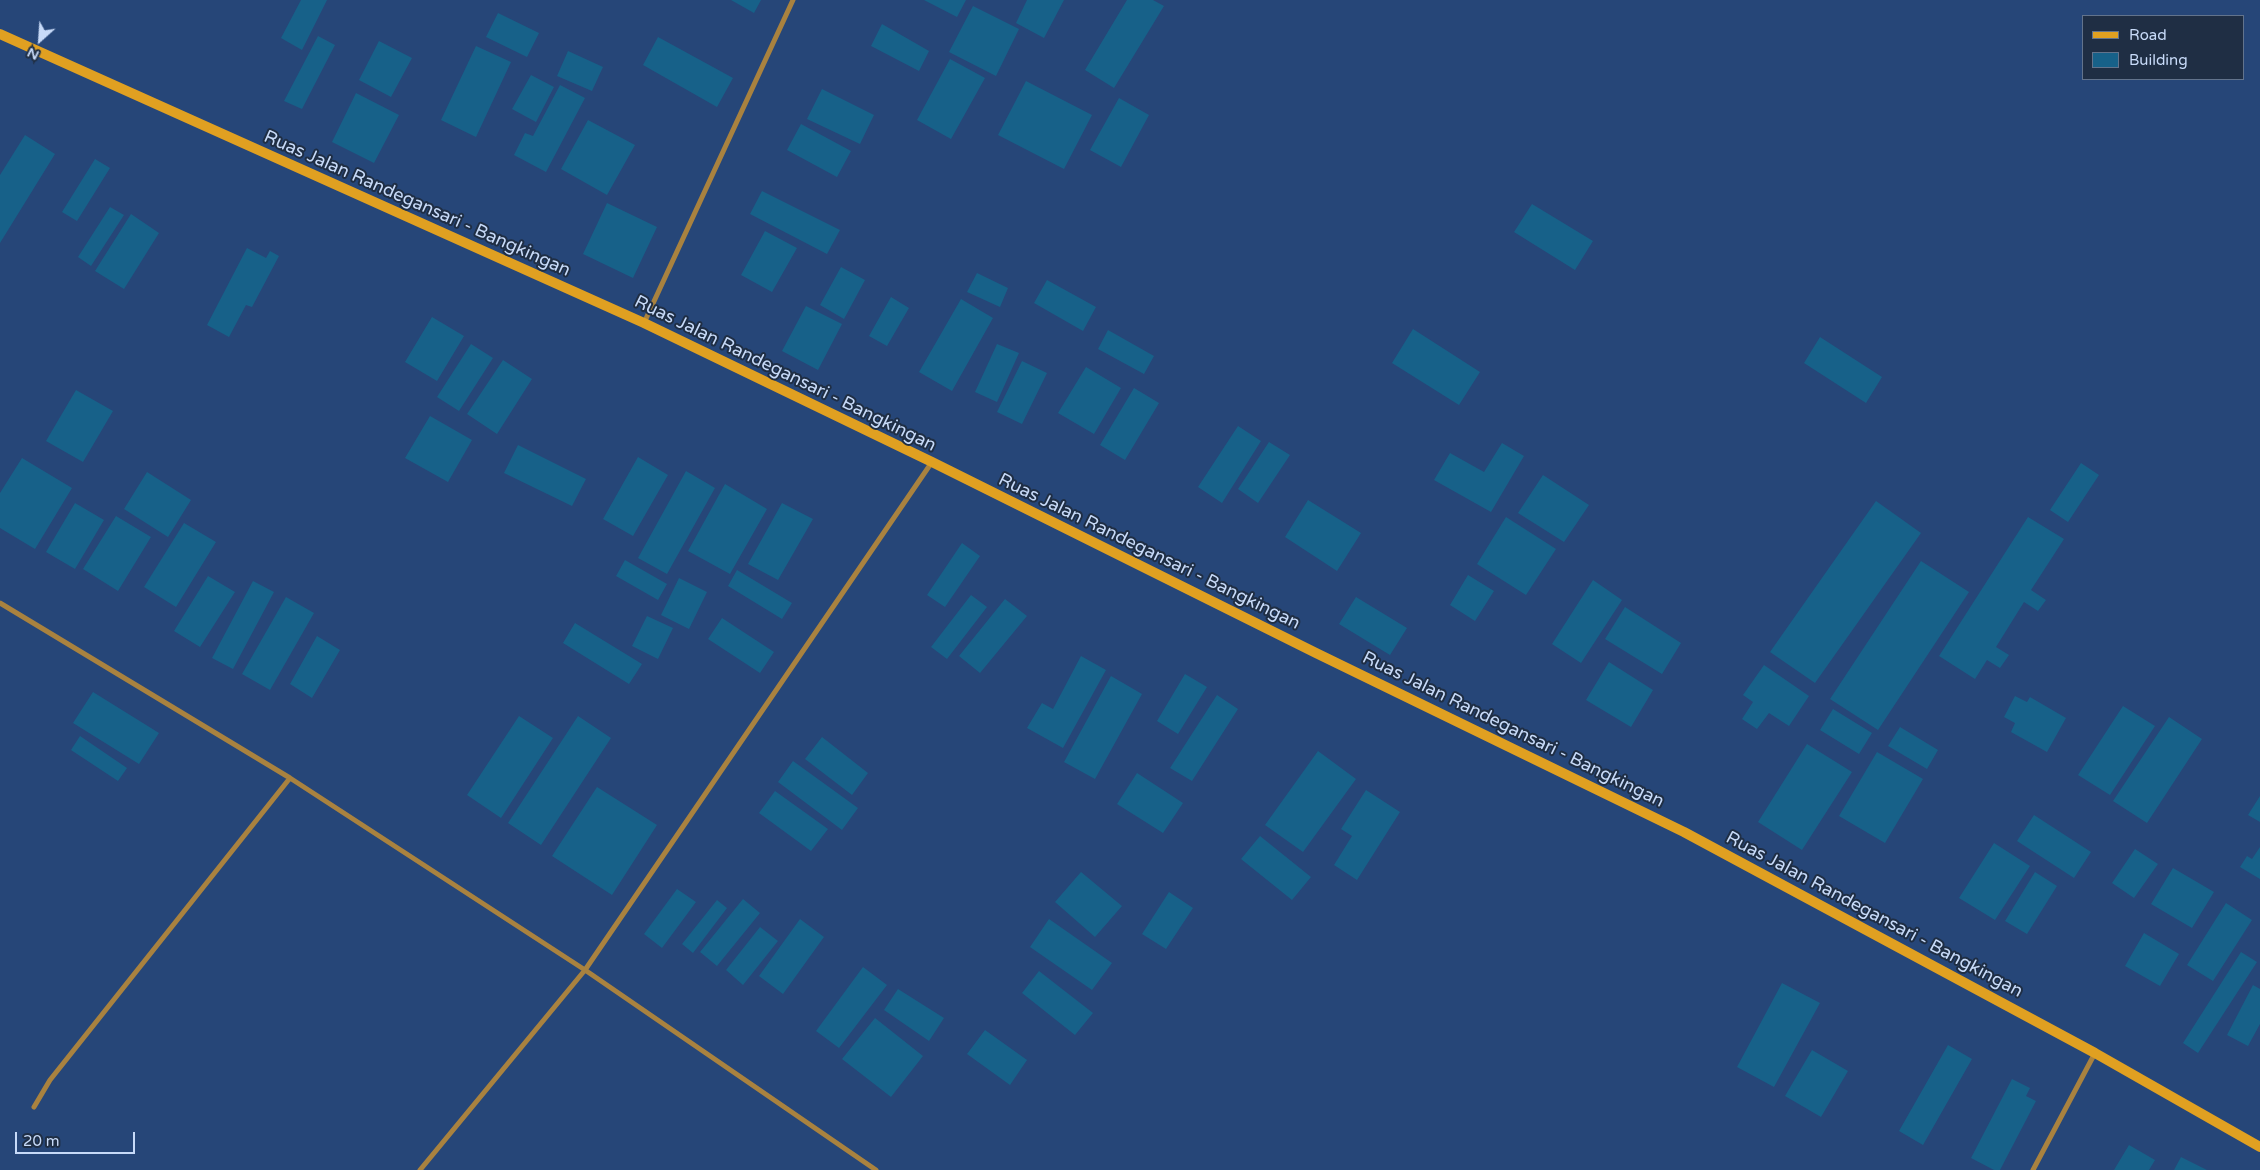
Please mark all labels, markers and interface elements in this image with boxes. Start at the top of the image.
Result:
north arrow [15,15,65,65]
legend [2082,15,2245,80]
text: Road [2129,26,2167,44]
text: N [24,44,42,64]
text: Building [2129,51,2188,69]
street label: Ruas Jalan Randegansari - Bangkingan [260,126,574,282]
street label: Ruas Jalan Randegansari - Bangkingan [630,291,940,457]
street label: Ruas Jalan Randegansari - Bangkingan [994,469,1304,635]
street label: Ruas Jalan Randegansari - Bangkingan [1358,647,1668,813]
street label: Ruas Jalan Randegansari - Bangkingan [1722,827,2026,1003]
scale bar [18,1122,138,1154]
text: 20 m [23,1132,60,1150]

